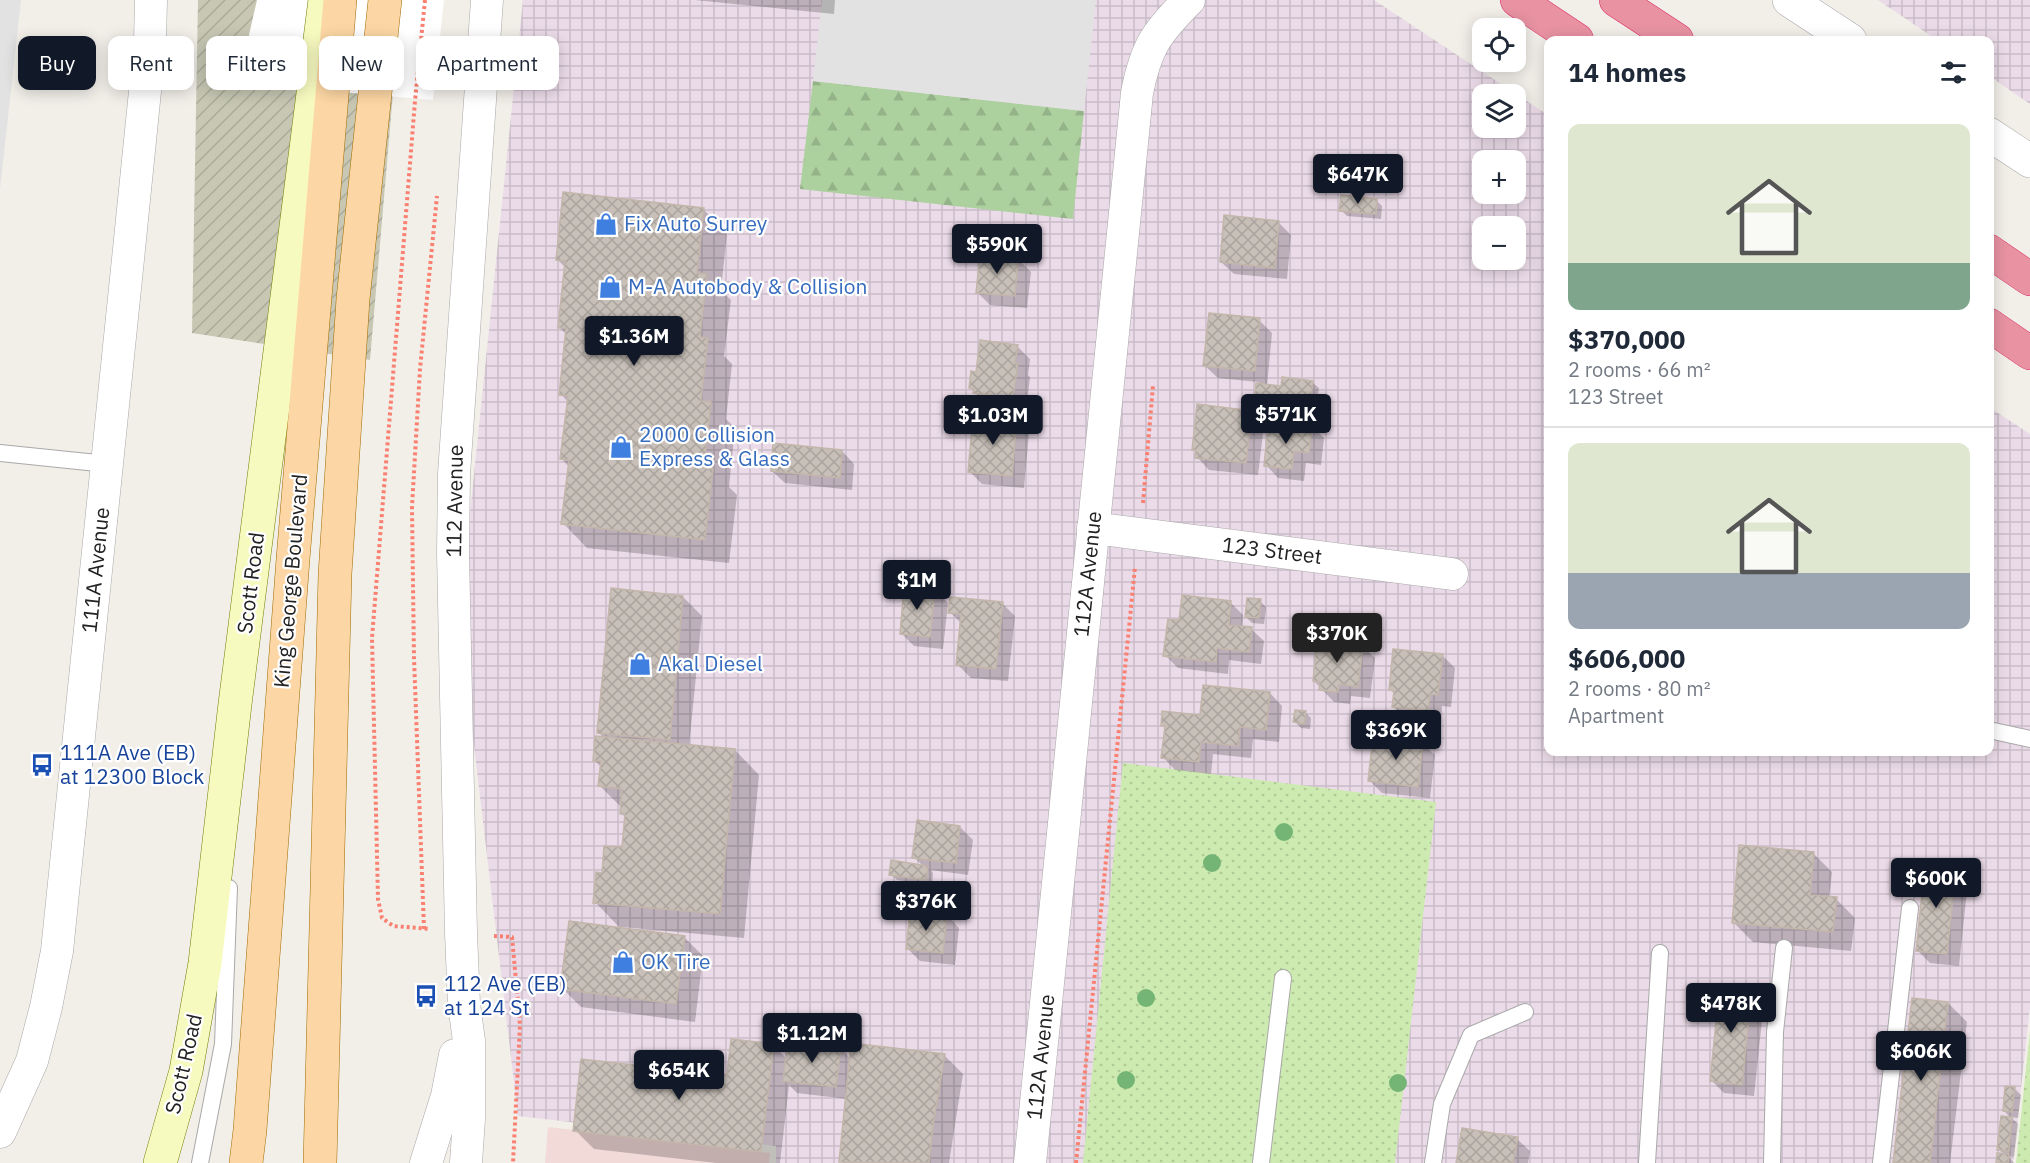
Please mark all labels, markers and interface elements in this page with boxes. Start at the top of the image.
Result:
map controls [1472,18,1526,270]
button: locate [1472,18,1526,72]
chip: Buy [18,36,96,90]
chip: Rent [108,36,194,90]
chip: Filters [206,36,307,90]
chip: New [319,36,404,90]
chip: Apartment [416,36,559,90]
text: 14 homes [1568,55,1686,89]
icon: filters [1937,56,1970,89]
button: layers [1472,84,1526,138]
button: + [1472,150,1526,204]
pin: $647K [1316,154,1400,205]
text: $647K [1327,160,1389,187]
icon: home [1715,163,1823,271]
place label: Fix Auto Surrey [624,209,768,237]
shop icon: Fix Auto Surrey [593,211,619,237]
button: − [1472,216,1526,270]
pin: $590K [955,224,1039,275]
text: $590K [966,230,1028,257]
place label: M-A Autobody & Collision [628,272,867,300]
shop icon: M-A Autobody & Collision [597,274,623,300]
pin: $1.36M [585,316,683,367]
text: $1.36M [599,322,669,349]
text: $370,000 [1568,322,1685,356]
text: 2 rooms · 66 m² [1568,356,1711,383]
text: 123 Street [1568,383,1664,410]
pin: $571K [1244,394,1328,445]
pin: $1.03M [944,395,1042,446]
text: $571K [1255,400,1317,427]
text: $1.03M [958,401,1028,428]
place label: 2000 Collision Express & Glass [639,420,790,472]
shop icon: 2000 Collision Express & Glass [608,434,634,460]
street label: 112 Avenue [439,444,469,558]
street label: King George Boulevard [267,473,313,689]
icon: home [1715,482,1823,590]
street label: 111A Avenue [74,506,116,634]
street label: 112A Avenue [1066,510,1108,638]
street label: Scott Road [230,530,270,635]
street label: 123 Street [1221,530,1324,570]
pin: $1M [888,560,946,611]
text: $1M [897,566,937,593]
pin: $370K [1295,613,1379,664]
text: $370K [1306,619,1368,646]
text: $606,000 [1568,641,1685,675]
place label: Akal Diesel [658,649,763,677]
shop icon: Akal Diesel [627,651,653,677]
text: 2 rooms · 80 m² [1568,675,1711,702]
text: Apartment [1568,702,1664,729]
pin: $369K [1354,710,1438,761]
text: $369K [1365,716,1427,743]
place label: 111A Ave (EB) at 12300 Block [60,738,204,790]
bus stop icon: 111A Ave (EB) at 12300 Block [29,752,55,778]
pin: $600K [1894,858,1978,909]
text: $600K [1905,864,1967,891]
pin: $376K [884,881,968,932]
text: $376K [895,887,957,914]
place label: OK Tire [641,947,711,975]
shop icon: OK Tire [610,949,636,975]
place label: 112 Ave (EB) at 124 St [444,969,566,1021]
bus stop icon: 112 Ave (EB) at 124 St [413,983,439,1009]
pin: $478K [1689,983,1773,1034]
text: $478K [1700,989,1762,1016]
street label: 112A Avenue [1019,993,1061,1121]
street label: Scott Road [158,1011,208,1117]
pin: $1.12M [763,1013,861,1064]
text: $1.12M [777,1019,847,1046]
pin: $606K [1879,1031,1963,1082]
text: $606K [1890,1037,1952,1064]
pin: $654K [637,1050,721,1101]
text: $654K [648,1056,710,1083]

